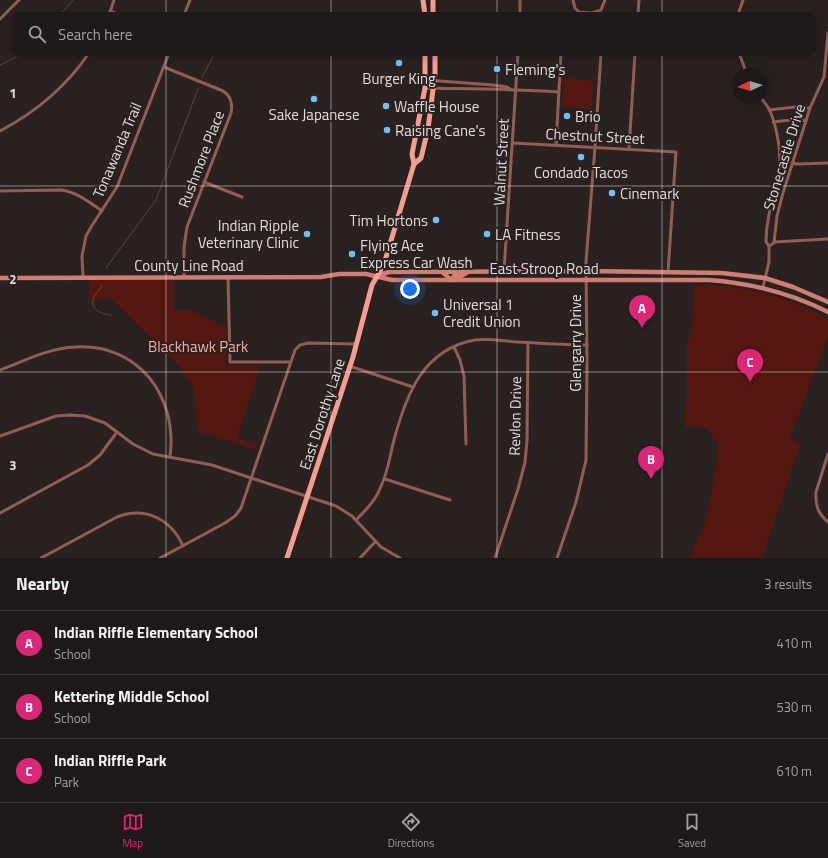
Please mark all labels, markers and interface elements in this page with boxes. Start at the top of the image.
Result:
search box [12,12,816,56]
icon: search [26,23,48,45]
text: Search here [58,23,132,46]
marker: Burger King [394,58,404,68]
place label: Fleming's [505,58,566,81]
marker: Fleming's [492,64,502,74]
place label: Burger King [362,67,436,90]
north arrow [732,68,768,104]
text: 1 [9,83,17,103]
marker: Sake Japanese [309,94,319,104]
place label: Waffle House [394,95,479,118]
street label: Tonawanda Trail [87,99,147,201]
marker: Waffle House [381,101,391,111]
street label: Stonecastle Drive [757,101,811,213]
place label: Sake Japanese [269,103,359,126]
place label: Brio [575,105,601,128]
street label: Rushmore Place [172,107,230,211]
marker: Brio [562,111,572,121]
street label: Walnut Street [487,117,515,206]
place label: Raising Cane's [395,119,486,142]
street label: Chestnut Street [545,122,646,150]
marker: Raising Cane's [382,125,392,135]
marker: Condado Tacos [576,152,586,162]
place label: Condado Tacos [534,161,628,184]
place label: Cinemark [620,182,680,205]
marker: Cinemark [607,188,617,198]
place label: Tim Hortons [350,209,428,232]
place label: Indian Ripple Veterinary Clinic [198,214,299,254]
marker: Tim Hortons [431,215,441,225]
place label: LA Fitness [495,223,560,246]
marker: Indian Ripple Veterinary Clinic [302,229,312,239]
marker: LA Fitness [482,229,492,239]
place label: Flying Ace Express Car Wash [360,234,473,274]
marker: Flying Ace Express Car Wash [347,249,357,259]
street label: County Line Road [134,254,244,277]
street label: East Stroop Road [489,257,599,280]
text: 2 [9,269,17,289]
your location [400,279,420,299]
place label: Universal 1 Credit Union [443,293,520,333]
street label: Glengarry Drive [564,294,587,392]
pin: A [629,295,655,328]
marker: Universal 1 Credit Union [430,308,440,318]
park label: Blackhawk Park [148,335,248,358]
pin: C [737,349,763,382]
street label: East Dorothy Lane [293,355,351,473]
street label: Revlon Drive [503,376,527,456]
pin: B [638,446,664,479]
text: 3 [9,455,17,475]
text: Nearby [16,571,69,597]
text: 3 results [764,574,812,594]
text: Indian Riffle Elementary School [54,621,258,644]
text: A [25,633,33,653]
text: 410 m [776,633,812,653]
text: School [54,644,90,664]
text: Kettering Middle School [54,685,209,708]
text: B [25,697,33,717]
text: 530 m [776,697,812,717]
text: School [54,708,90,728]
text: Indian Riffle Park [54,749,167,772]
text: C [25,761,33,781]
text: 610 m [776,761,812,781]
text: Park [54,772,79,792]
tab: Map [122,811,144,851]
tab: Directions [388,811,434,851]
tab: Saved [678,811,706,851]

